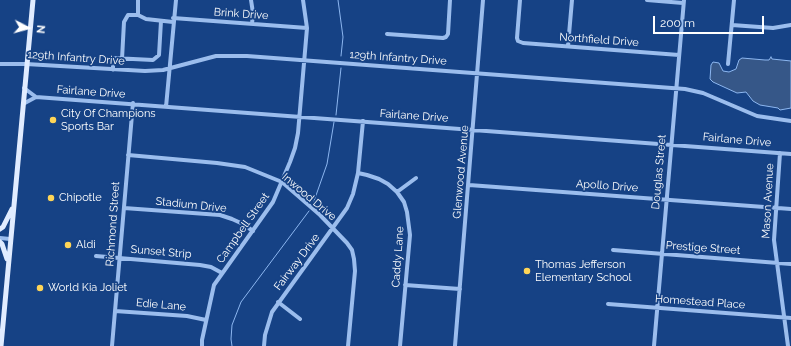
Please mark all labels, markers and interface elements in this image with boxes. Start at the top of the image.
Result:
street label: Brink Drive [213,6,269,22]
north arrow [8,8,48,48]
scale bar [655,8,766,34]
text: 200 m [660,16,695,30]
text: N [34,24,47,34]
street label: Northfield Drive [559,31,639,49]
street label: 129th Infantry Drive [27,48,125,68]
street label: 129th Infantry Drive [349,48,447,68]
street label: Fairlane Drive [56,83,126,101]
place label: City Of Champions Sports Bar [61,107,156,133]
street label: Fairlane Drive [379,107,449,125]
marker: City Of Champions Sports Bar [48,115,58,125]
street label: Glenwood Avenue [450,125,472,219]
street label: Fairlane Drive [702,130,772,150]
street label: Douglas Street [649,134,669,210]
street label: Mason Avenue [759,163,777,239]
street label: Inwood Drive [279,170,339,224]
street label: Apollo Drive [575,177,639,195]
street label: Richmond Street [103,181,123,267]
street label: Campbell Street [214,190,272,266]
place label: Chipotle [59,191,102,205]
marker: Chipotle [46,193,56,203]
street label: Stadium Drive [155,195,227,215]
street label: Caddy Lane [389,226,407,288]
street label: Fairway Drive [271,231,323,293]
place label: Aldi [76,238,96,252]
street label: Prestige Street [665,239,741,257]
marker: Aldi [63,240,73,250]
street label: Sunset Strip [130,243,192,261]
place label: Thomas Jefferson Elementary School [535,258,632,284]
marker: Thomas Jefferson Elementary School [522,266,532,276]
place label: World Kia Joliet [48,281,127,295]
marker: World Kia Joliet [35,283,45,293]
street label: Homestead Place [654,292,746,312]
street label: Edie Lane [135,296,187,314]

